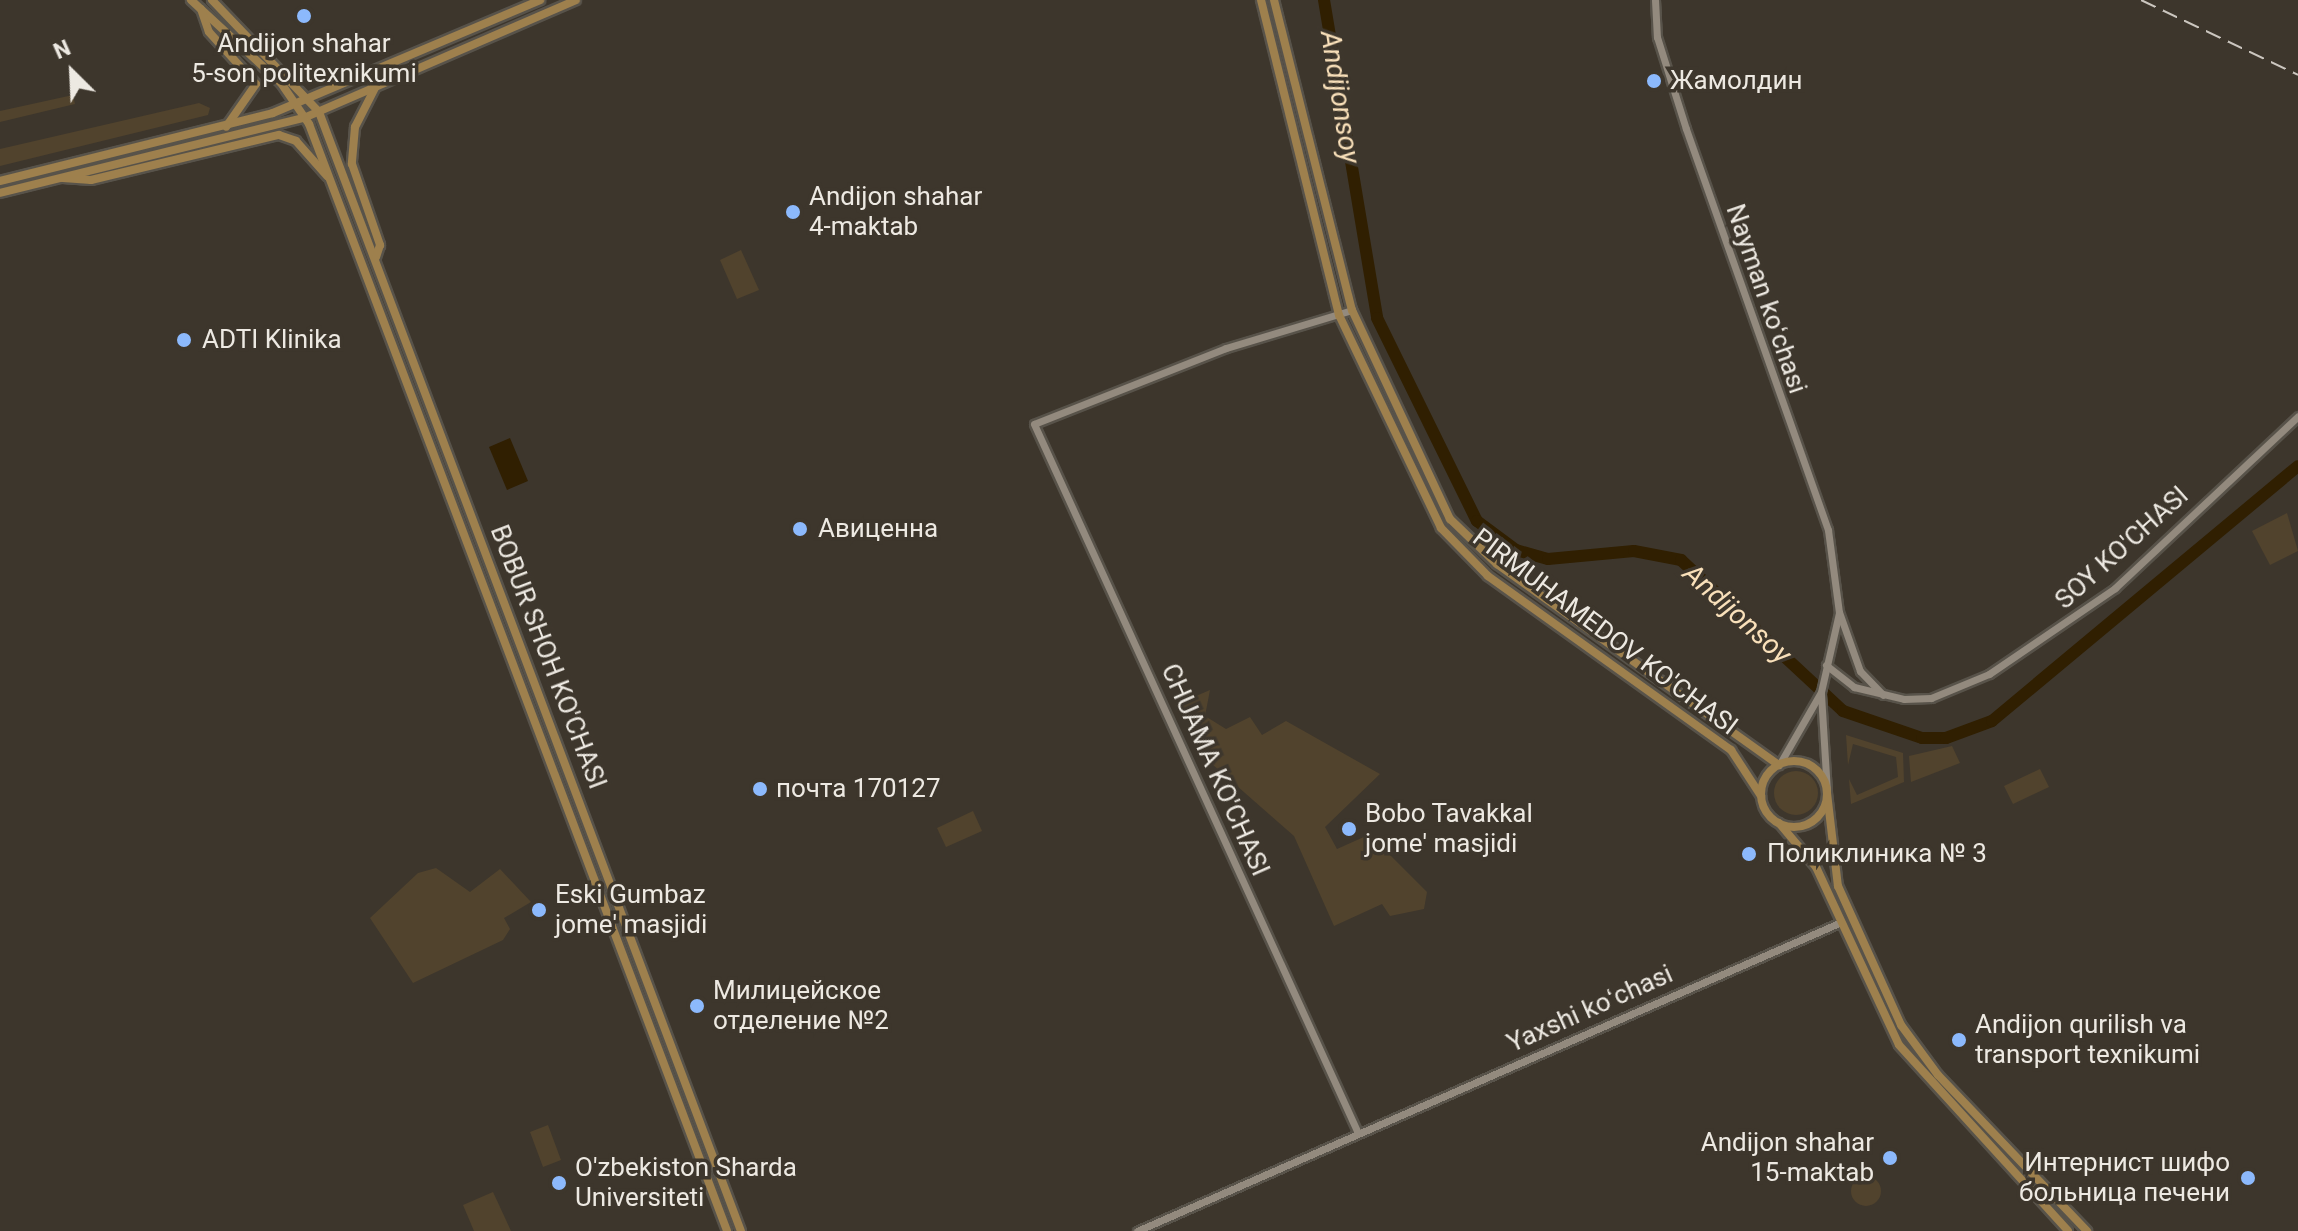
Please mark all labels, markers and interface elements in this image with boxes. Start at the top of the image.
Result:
marker: Andijon shahar 5-son politexnikumi [295,7,313,25]
place label: Andijon shahar 5-son politexnikumi [191,28,417,90]
water label: Andijonsoy [1313,28,1367,166]
north arrow [32,32,112,112]
text: N [50,35,74,64]
place label: Жамолдин [1670,65,1802,97]
marker: Жамолдин [1645,72,1663,90]
place label: Andijon shahar 4-maktab [809,181,982,242]
street label: Nayman koʻchasi [1719,200,1813,398]
marker: Andijon shahar 4-maktab [784,203,802,221]
place label: ADTI Klinika [202,324,342,356]
marker: ADTI Klinika [173,329,195,351]
street label: SOY KO'CHASI [2049,480,2195,616]
place label: Авиценна [818,513,938,545]
marker: Авиценна [789,518,811,540]
street label: BOBUR SHOH KO'CHASI [483,521,613,793]
street label: PIRMUHAMEDOV KO'CHASI [1466,522,1744,742]
water label: Andijonsoy [1676,557,1798,671]
street label: CHUAMA KO'CHASI [1154,659,1276,881]
place label: почта 170127 [776,773,941,805]
marker: почта 170127 [751,780,769,798]
place label: Bobo Tavakkal jome' masjidi [1365,798,1533,860]
marker: Bobo Tavakkal jome' masjidi [1340,820,1358,838]
place label: Поликлиника № 3 [1767,838,1987,870]
marker: Поликлиника № 3 [1738,843,1760,865]
place label: Eski Gumbaz jome' masjidi [555,879,707,940]
marker: Eski Gumbaz jome' masjidi [530,901,548,919]
street label: Yaxshi koʻchasi [1502,959,1678,1059]
place label: Милицейское отделение №2 [713,975,889,1036]
marker: Милицейское отделение №2 [688,997,706,1015]
place label: Andijon qurilish va transport texnikumi [1975,1009,2200,1070]
marker: Andijon qurilish va transport texnikumi [1950,1031,1968,1049]
place label: Andijon shahar 15-maktab [1701,1127,1874,1188]
place label: Интернист шифо больница печени [2019,1147,2230,1208]
marker: Andijon shahar 15-maktab [1881,1149,1899,1167]
place label: O'zbekiston Sharda Universiteti [575,1152,797,1214]
marker: Интернист шифо больница печени [2237,1167,2259,1189]
marker: O'zbekiston Sharda Universiteti [550,1174,568,1192]

